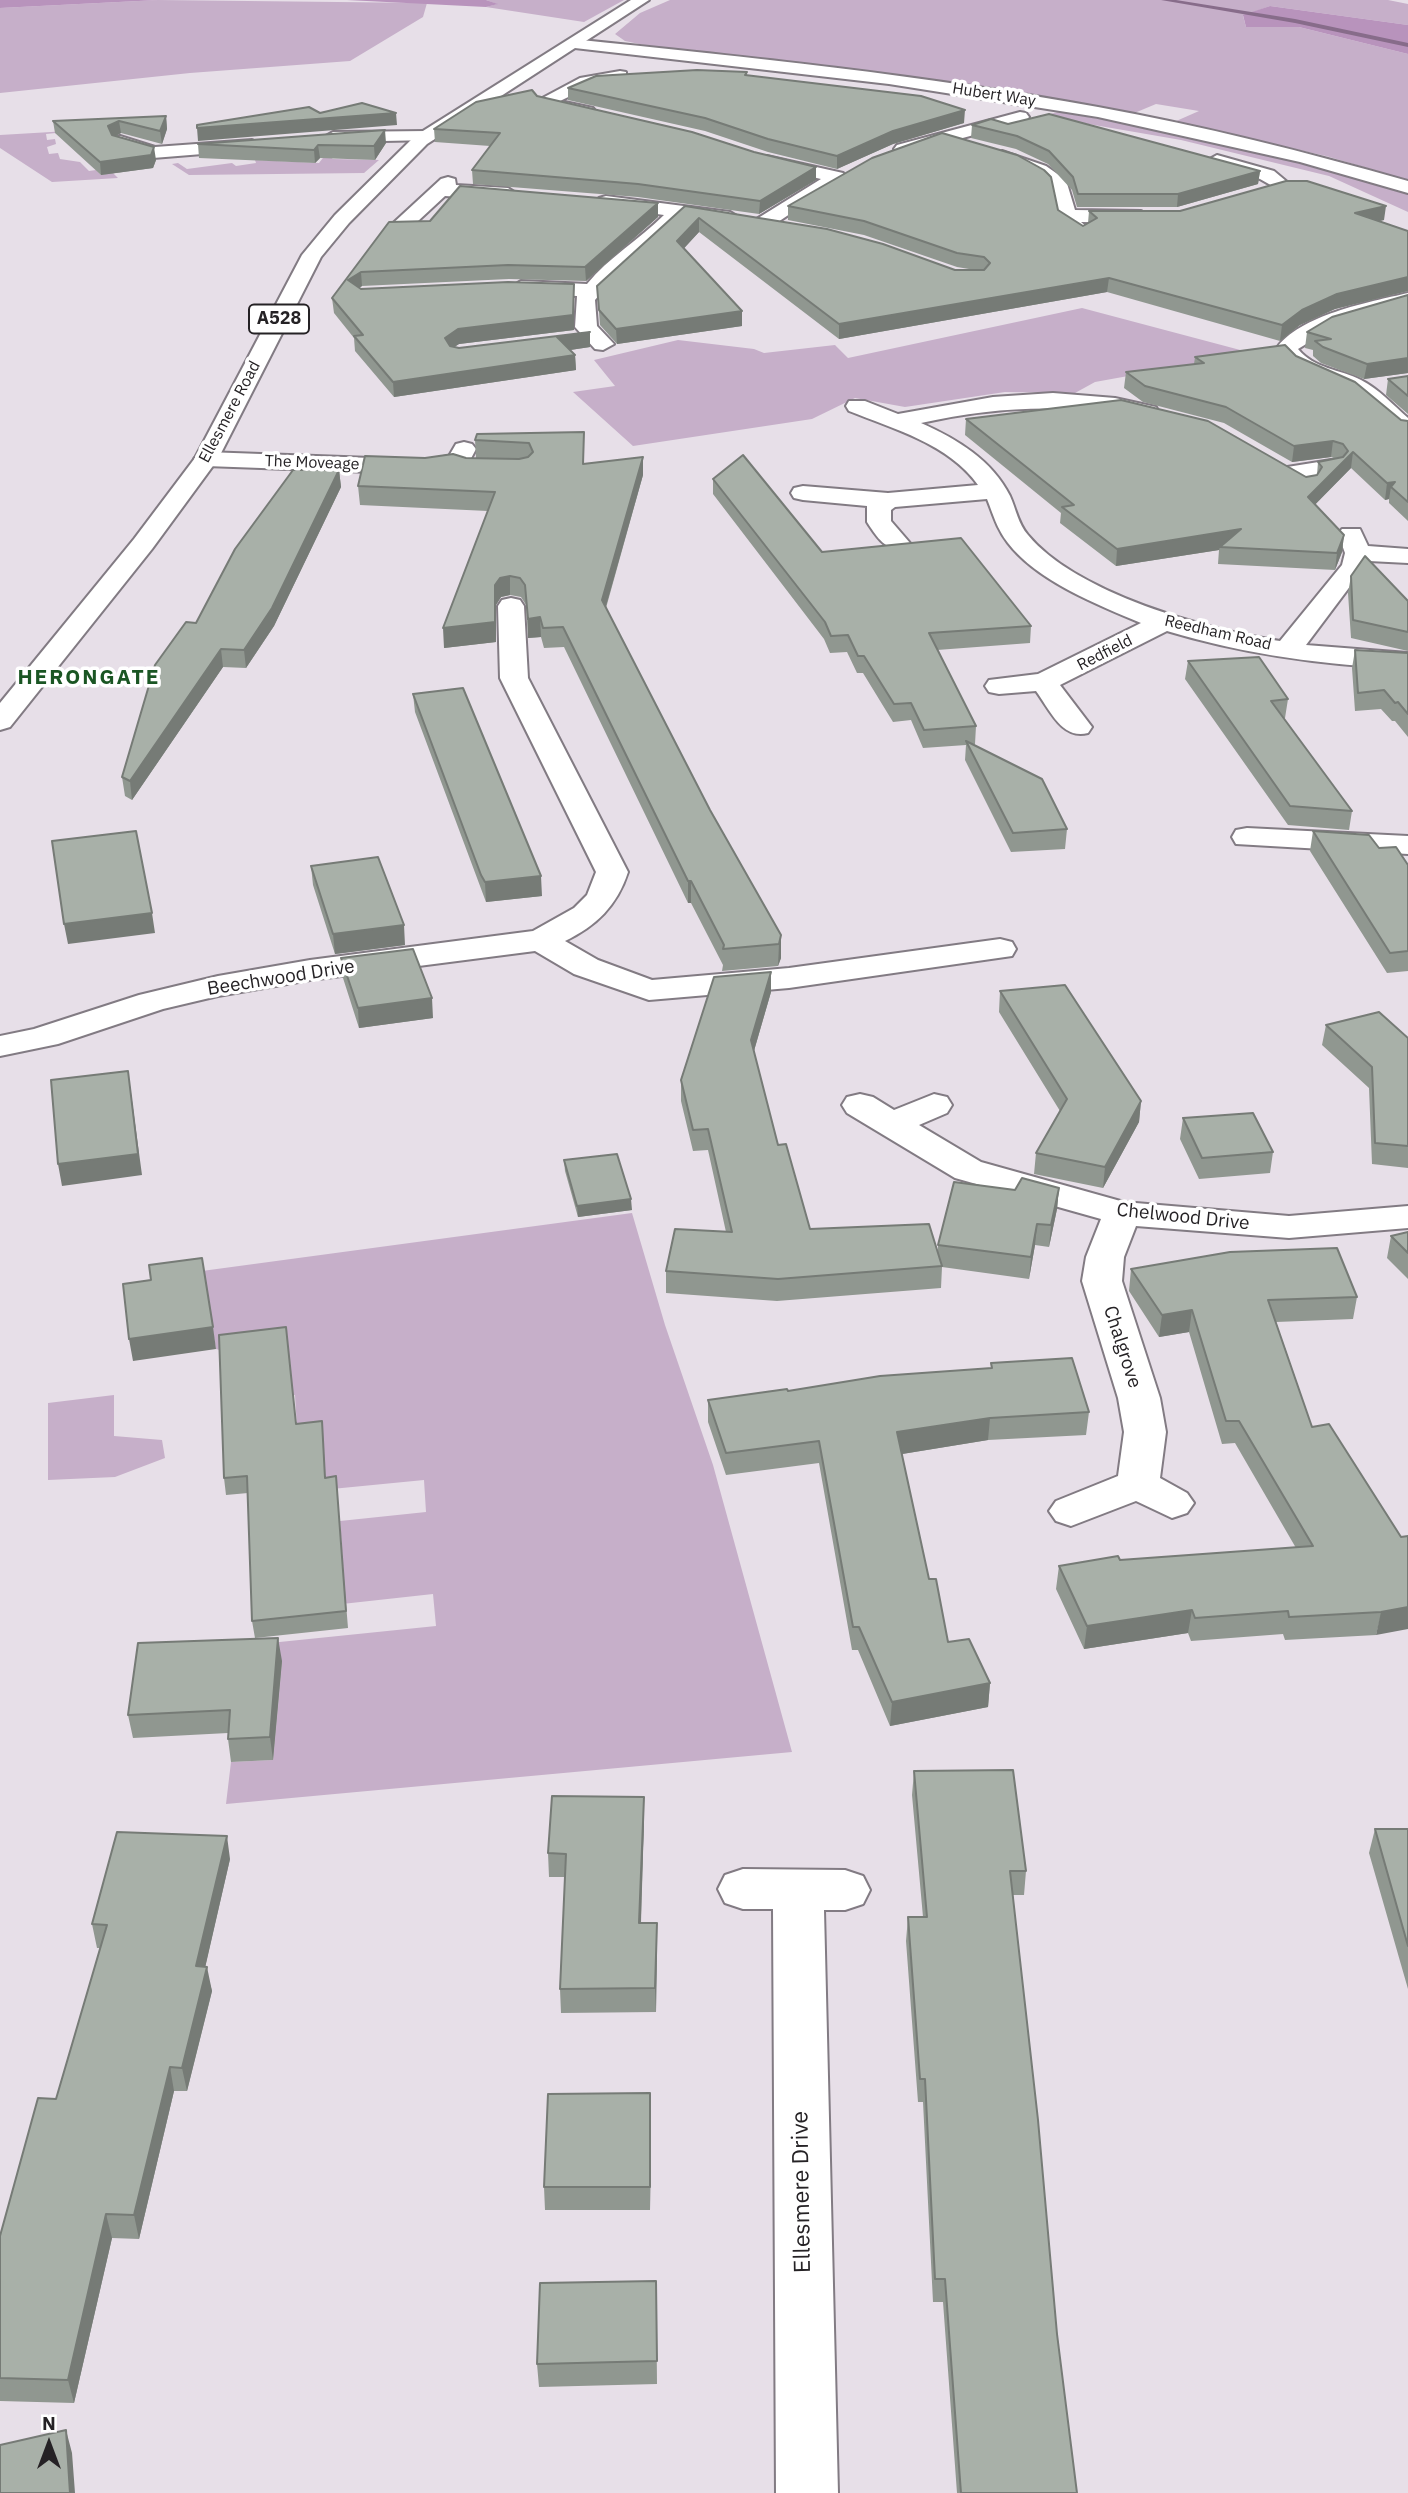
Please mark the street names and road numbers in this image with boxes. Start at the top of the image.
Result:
street label: Hubert Way [951,79,1037,111]
road number: A528 [249,304,309,334]
street label: Ellesmere Road [195,358,265,466]
street label: The Moveage [264,452,360,474]
street label: Reedham Road [1163,611,1273,655]
street label: Redfield [1074,631,1136,675]
street label: Beechwood Drive [206,955,356,1001]
street label: Chelwood Drive [1115,1199,1251,1235]
street label: Chalgrove [1098,1303,1146,1391]
street label: Ellesmere Drive [787,2111,817,2273]

